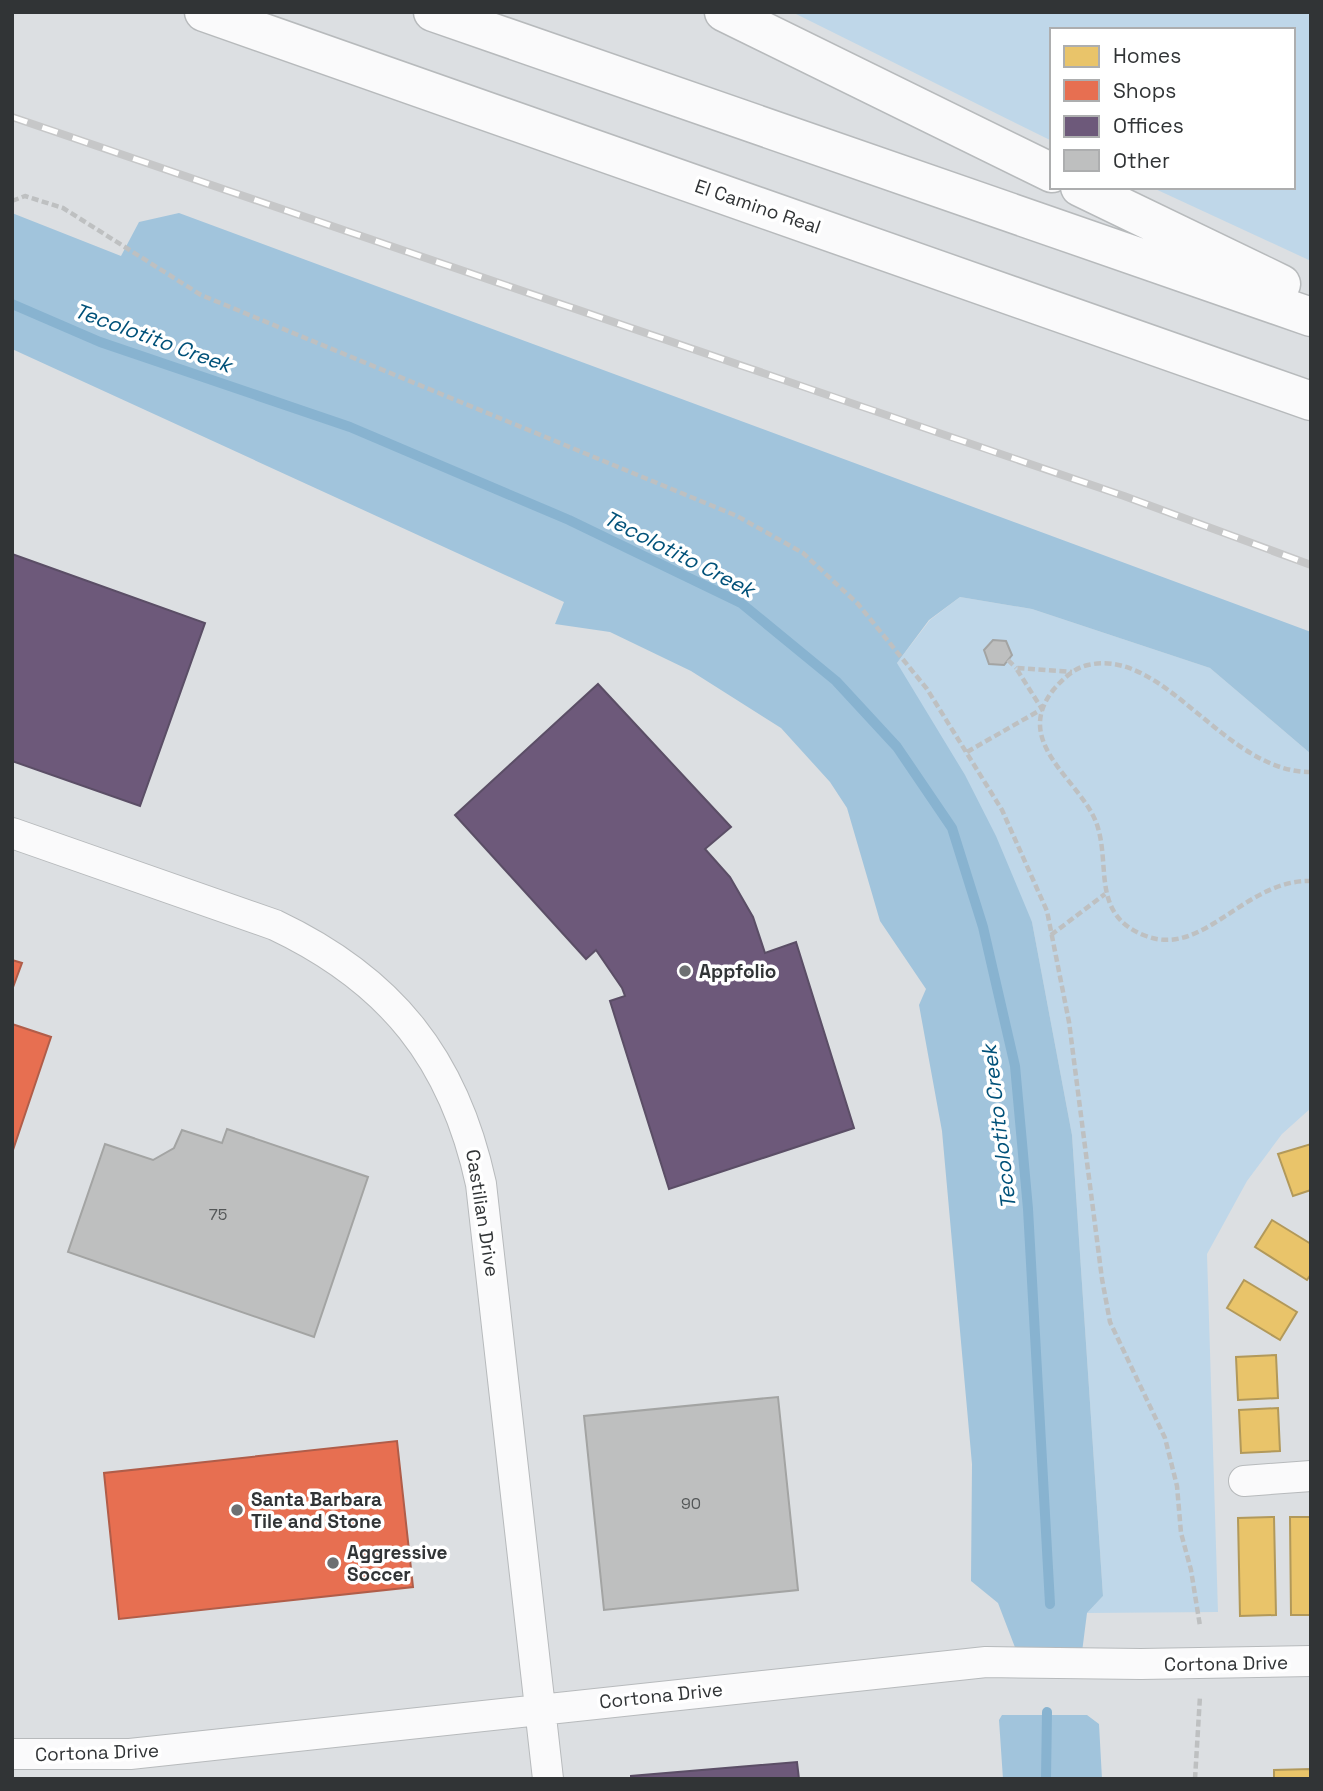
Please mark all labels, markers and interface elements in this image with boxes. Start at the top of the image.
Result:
legend [1050,28,1295,189]
text: Homes [1113,42,1181,69]
text: Shops [1113,77,1176,104]
text: Offices [1113,112,1184,139]
text: Other [1113,147,1170,174]
street label: El Camino Real [692,173,824,240]
water label: Tecolotito Creek [71,297,238,379]
water label: Tecolotito Creek [599,504,762,604]
place label: Appfolio [699,959,776,984]
marker: Appfolio [677,963,693,979]
water label: Tecolotito Creek [975,1041,1022,1211]
street label: Castilian Drive [460,1148,505,1279]
house number: 75 [209,1204,227,1225]
place label: Santa Barbara Tile and Stone [251,1487,382,1534]
house number: 90 [681,1493,701,1514]
marker: Santa Barbara Tile and Stone [229,1502,245,1518]
place label: Aggressive Soccer [347,1540,448,1587]
marker: Aggressive Soccer [325,1555,341,1571]
street label: Cortona Drive [1164,1650,1288,1677]
street label: Cortona Drive [598,1677,724,1714]
street label: Cortona Drive [35,1738,160,1767]

